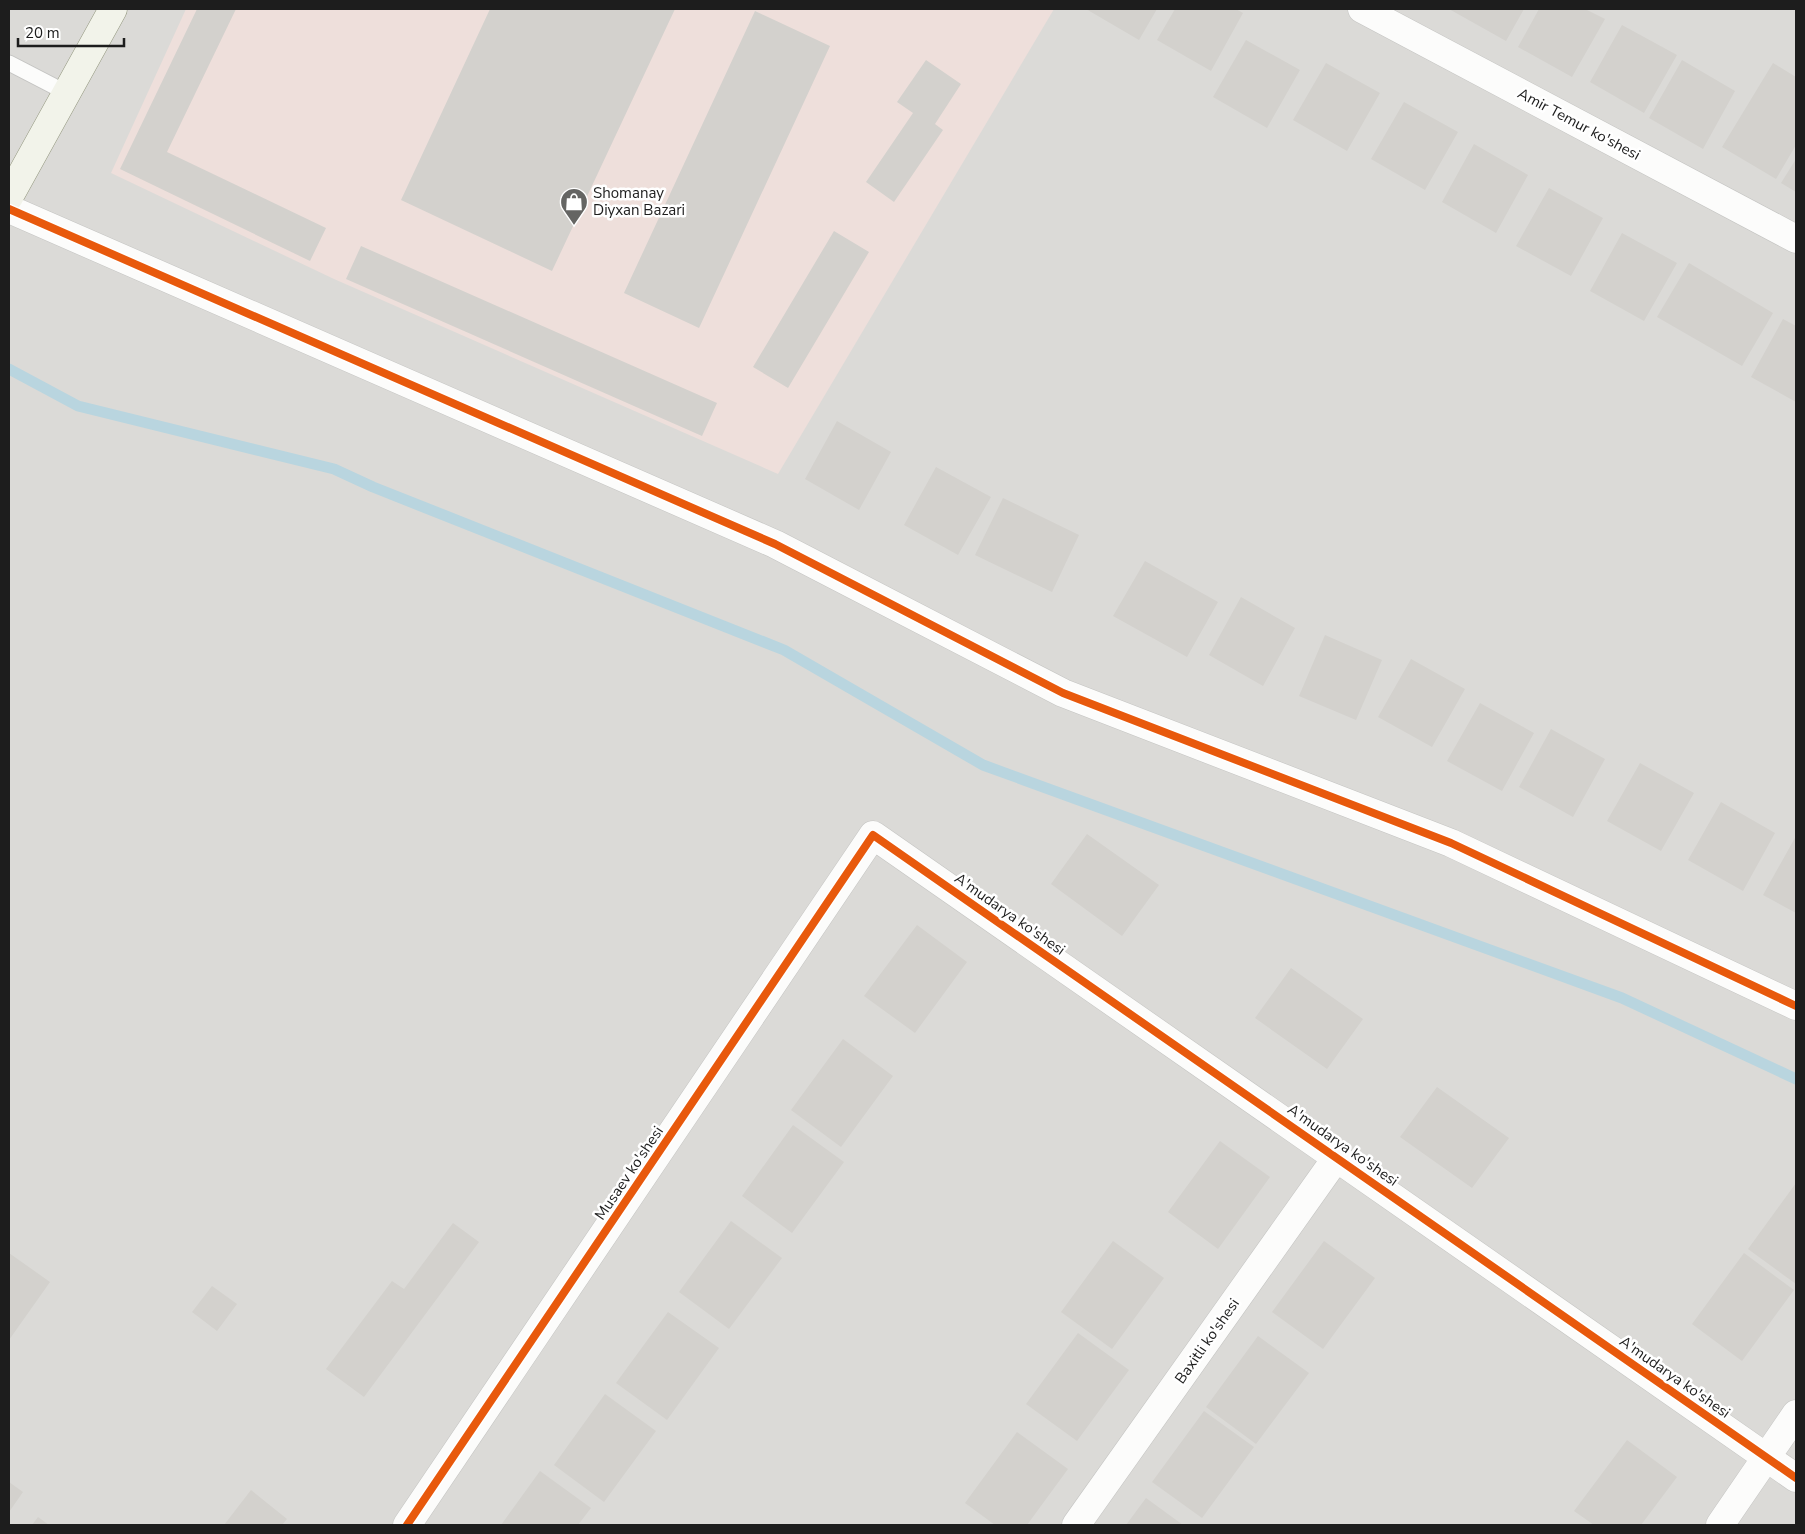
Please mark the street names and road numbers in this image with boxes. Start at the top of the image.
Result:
street label: Amir Temur ko'shesi [1514,83,1644,165]
street label: A'mudarya ko'shesi [951,868,1069,960]
street label: A'mudarya ko'shesi [1284,1099,1402,1191]
street label: Musaev ko'shesi [590,1122,668,1224]
street label: Baxitli ko'shesi [1170,1294,1244,1388]
street label: A'mudarya ko'shesi [1616,1331,1734,1423]

